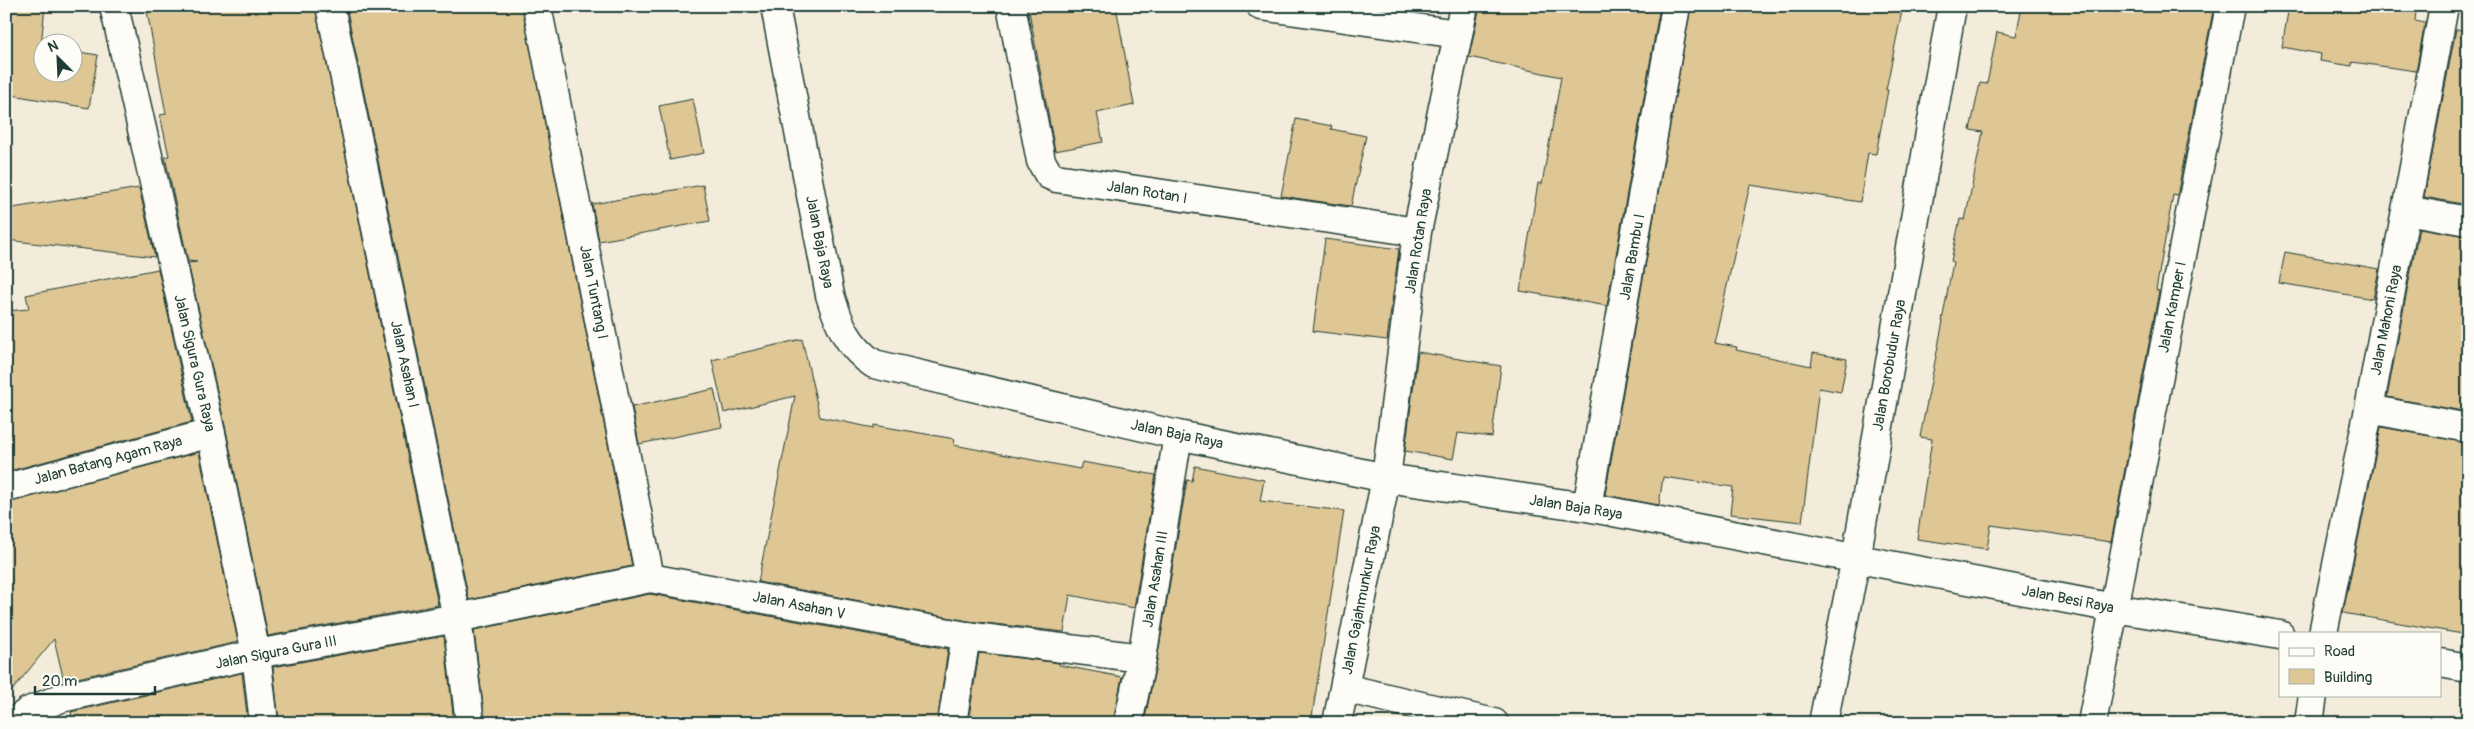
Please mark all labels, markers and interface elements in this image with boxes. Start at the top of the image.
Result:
north arrow [32,32,82,82]
text: N [45,37,61,56]
street label: Jalan Rotan I [1105,177,1189,208]
street label: Jalan Rotan Raya [1401,187,1436,295]
street label: Jalan Baja Raya [801,194,838,290]
street label: Jalan Bambu I [1616,213,1649,302]
street label: Jalan Tuntang I [575,243,612,341]
street label: Jalan Kamper I [2154,260,2191,354]
street label: Jalan Mahoni Raya [2366,263,2407,377]
street label: Jalan Sigura Gura Raya [169,293,220,434]
street label: Jalan Borobudur Raya [1869,298,1910,432]
street label: Jalan Asahan I [386,319,423,410]
street label: Jalan Baja Raya [1129,415,1225,454]
street label: Jalan Batang Agam Raya [32,432,184,489]
street label: Jalan Baja Raya [1528,491,1624,524]
street label: Jalan Gajahmunkur Raya [1338,524,1385,676]
street label: Jalan Asahan III [1138,529,1172,629]
street label: Jalan Besi Raya [2020,581,2116,618]
street label: Jalan Asahan V [751,587,847,624]
street label: Jalan Sigura Gura III [213,631,339,674]
legend [2279,632,2442,696]
text: Road [2324,642,2355,661]
scale bar [35,664,155,696]
text: Building [2324,668,2372,687]
text: 20 m [42,672,77,691]

